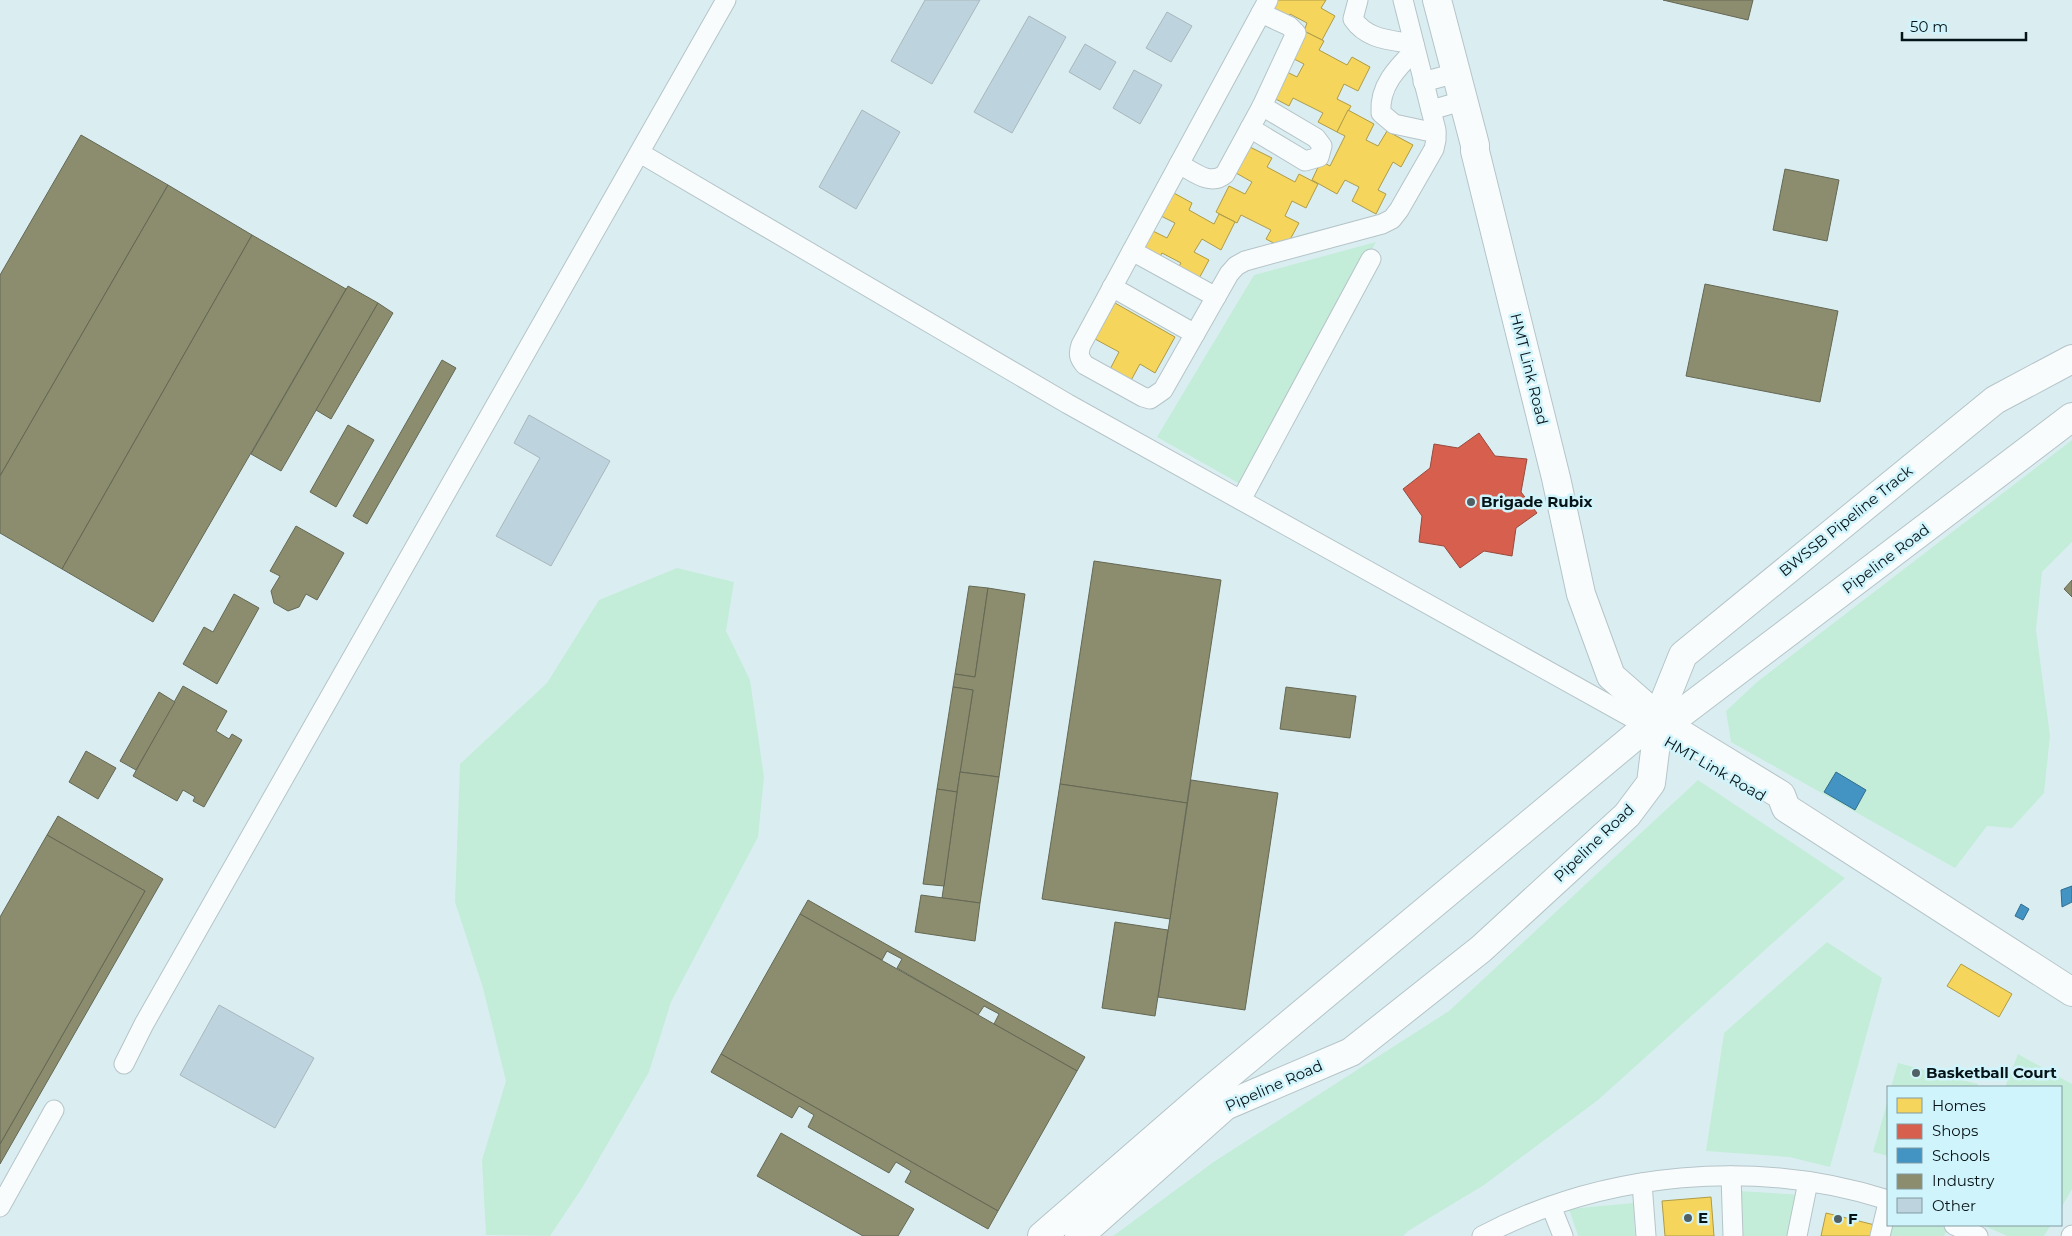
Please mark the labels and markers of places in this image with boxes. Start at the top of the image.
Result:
place label: Brigade Rubix [1481,492,1593,511]
marker: Brigade Rubix [1465,496,1477,508]
place label: Basketball Court [1926,1063,2057,1082]
marker: Basketball Court [1910,1067,1922,1079]
place label: E [1698,1208,1708,1227]
place label: F [1848,1209,1858,1228]
marker: E [1682,1212,1694,1224]
marker: F [1832,1213,1844,1225]

